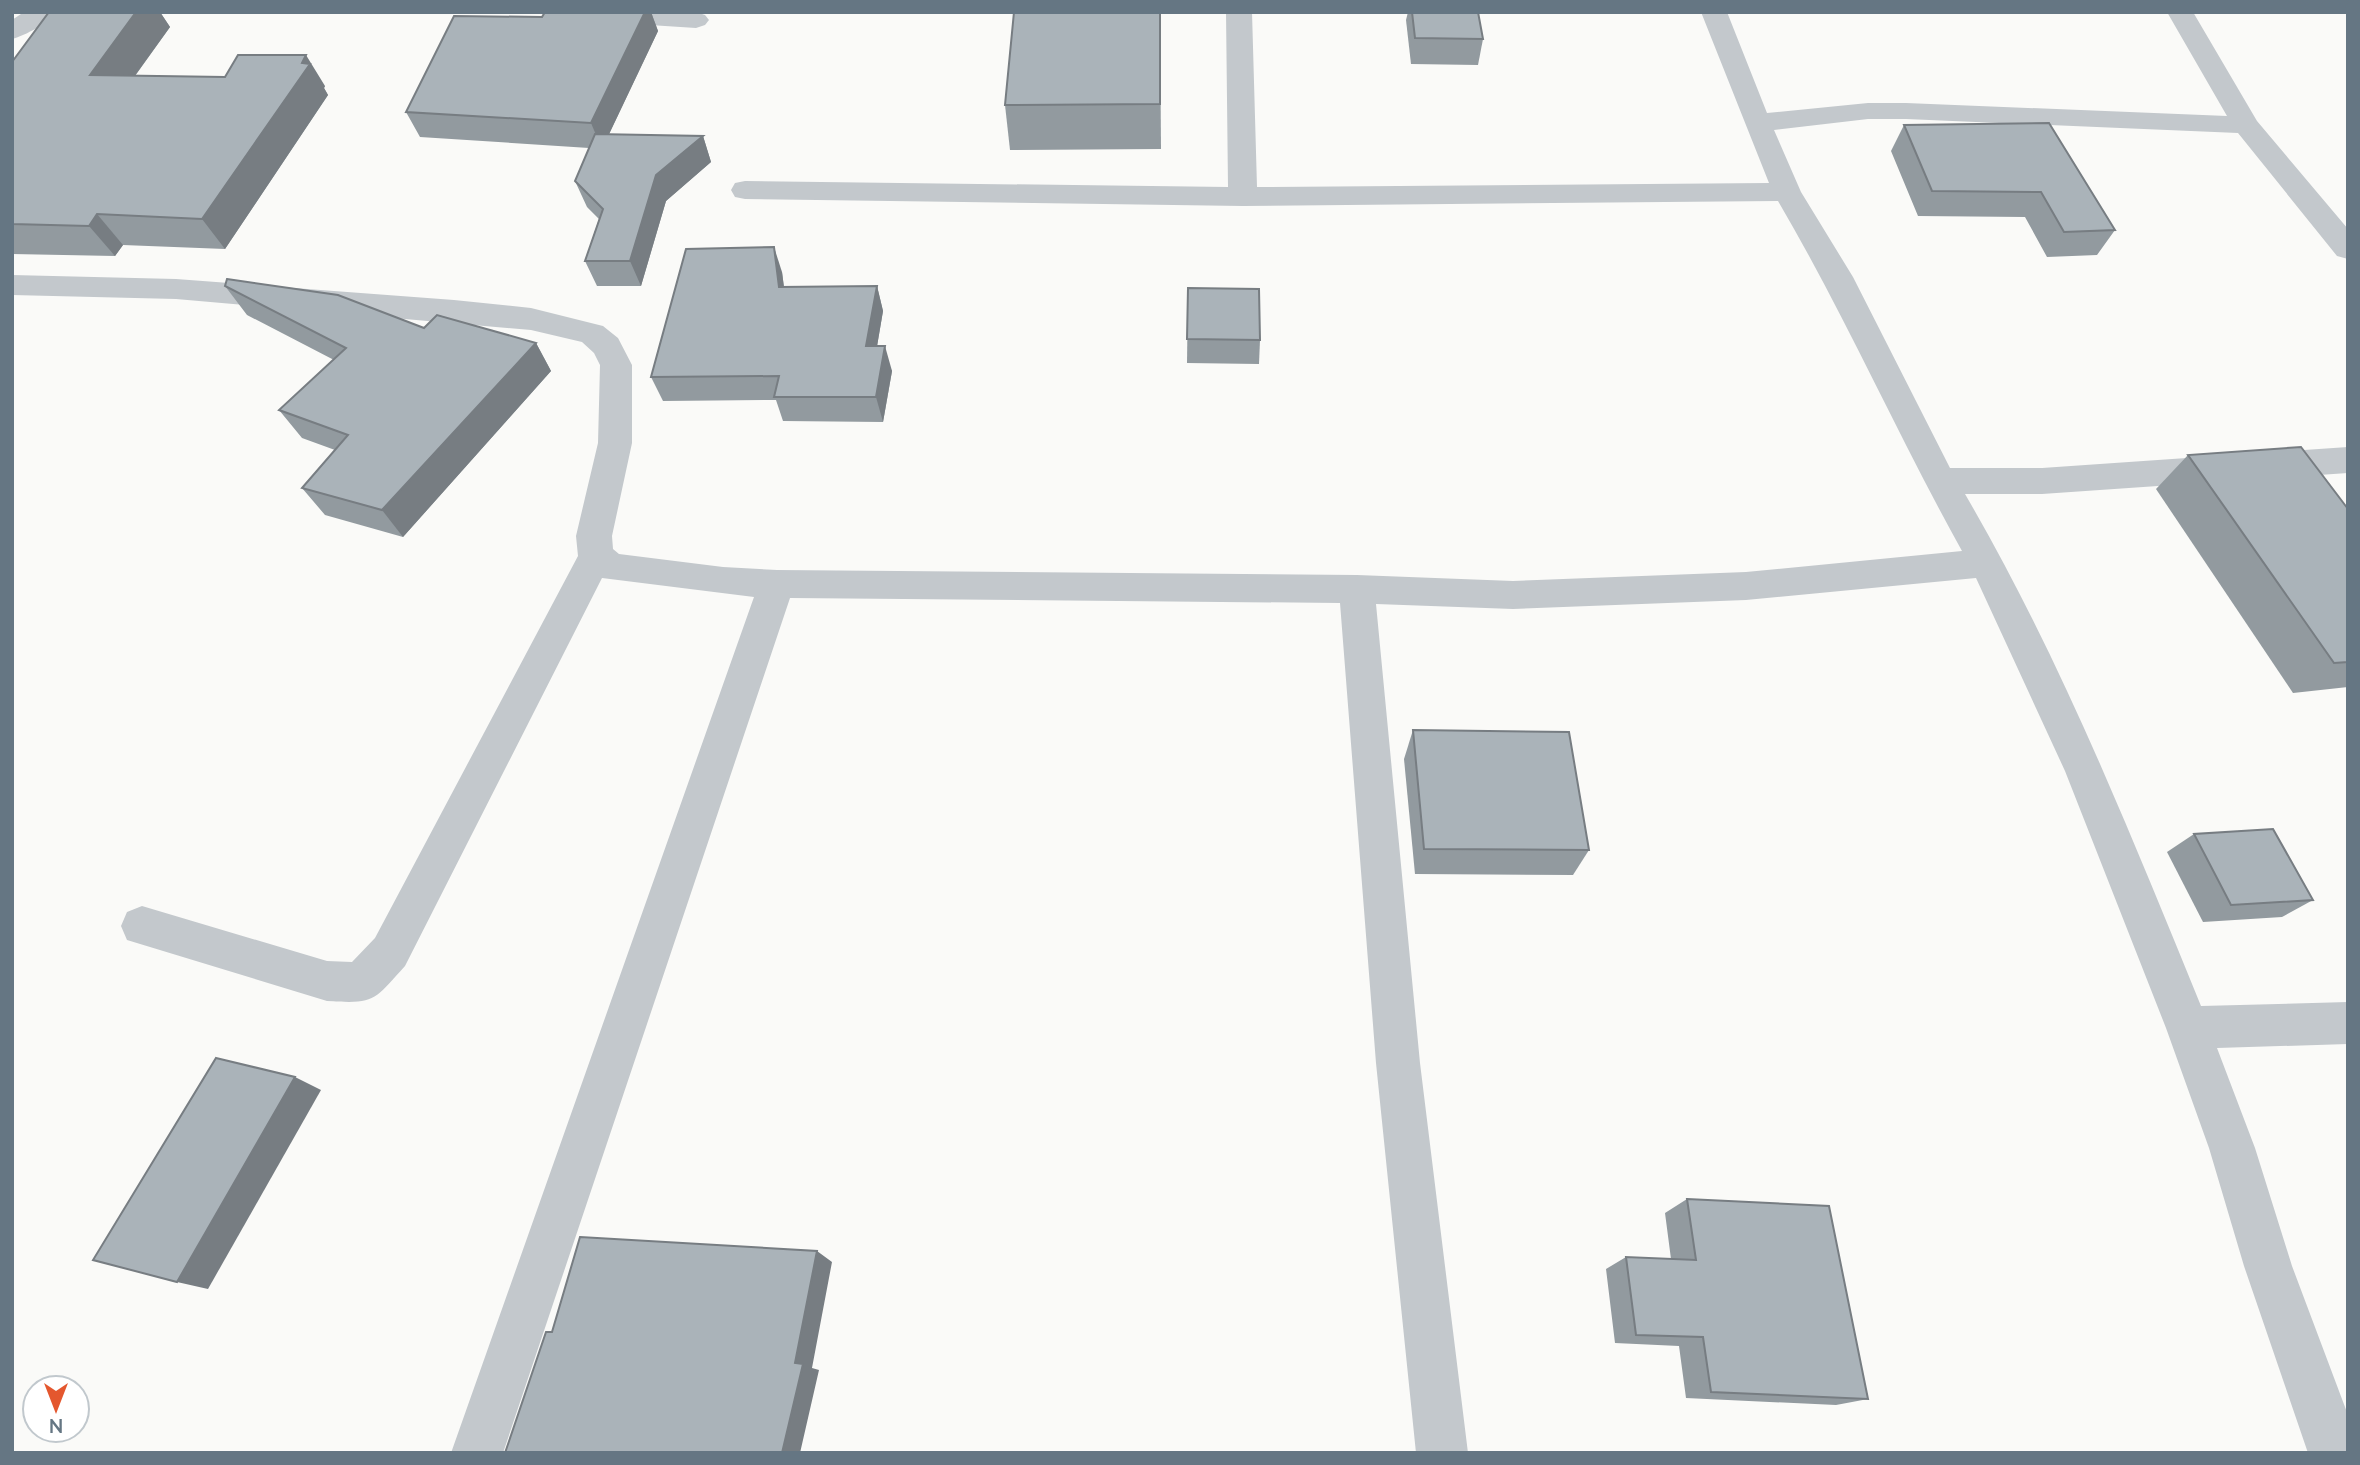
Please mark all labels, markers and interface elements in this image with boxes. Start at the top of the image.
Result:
north arrow [21,1374,91,1444]
text: N [49,1414,63,1438]

